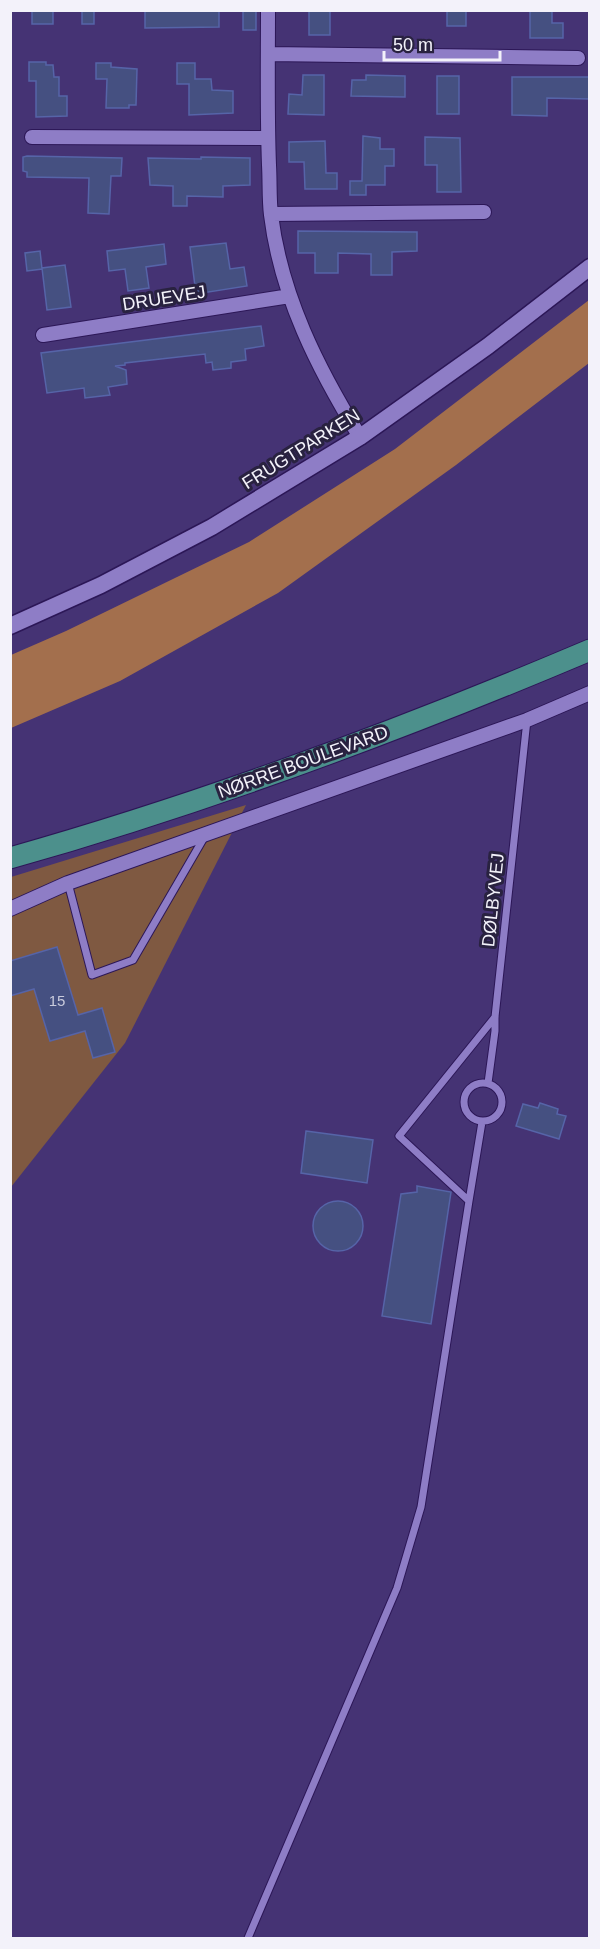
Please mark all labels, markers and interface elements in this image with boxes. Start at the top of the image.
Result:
scale bar [384,24,500,62]
text: 50 m [393,35,433,55]
street label: DRUEVEJ [121,282,207,314]
street label: FRUGTPARKEN [239,405,363,493]
street label: NØRRE BOULEVARD [215,722,391,802]
street label: DØLBYVEJ [478,852,508,948]
house number: 15 [49,992,65,1009]

